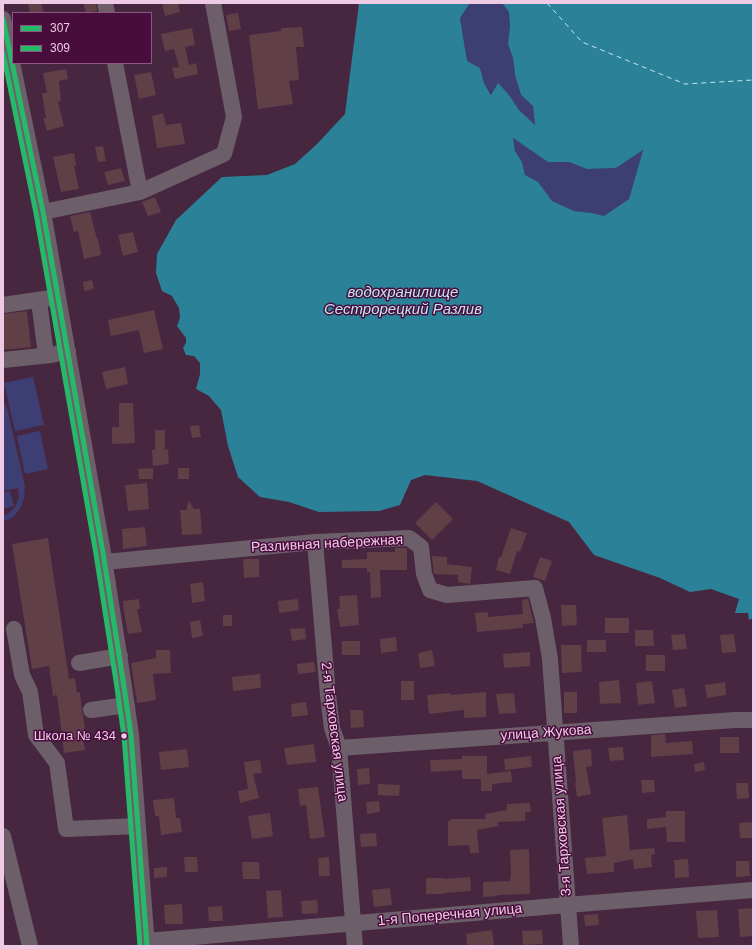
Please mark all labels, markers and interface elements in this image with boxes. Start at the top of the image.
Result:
legend [12,12,152,64]
text: 307 [50,21,70,35]
text: 309 [50,41,70,55]
water label: водохранилище Сестрорецкий Разлив [324,284,482,319]
street label: Разливная набережная [251,532,403,556]
street label: 2-я Тарховская улица [317,661,351,803]
street label: улица Жукова [500,721,592,745]
place label: Школа № 434 [34,728,116,744]
marker: Школа № 434 [119,731,129,741]
street label: 3-я Тарховская улица [549,755,575,897]
street label: 1-я Поперечная улица [377,900,523,930]

